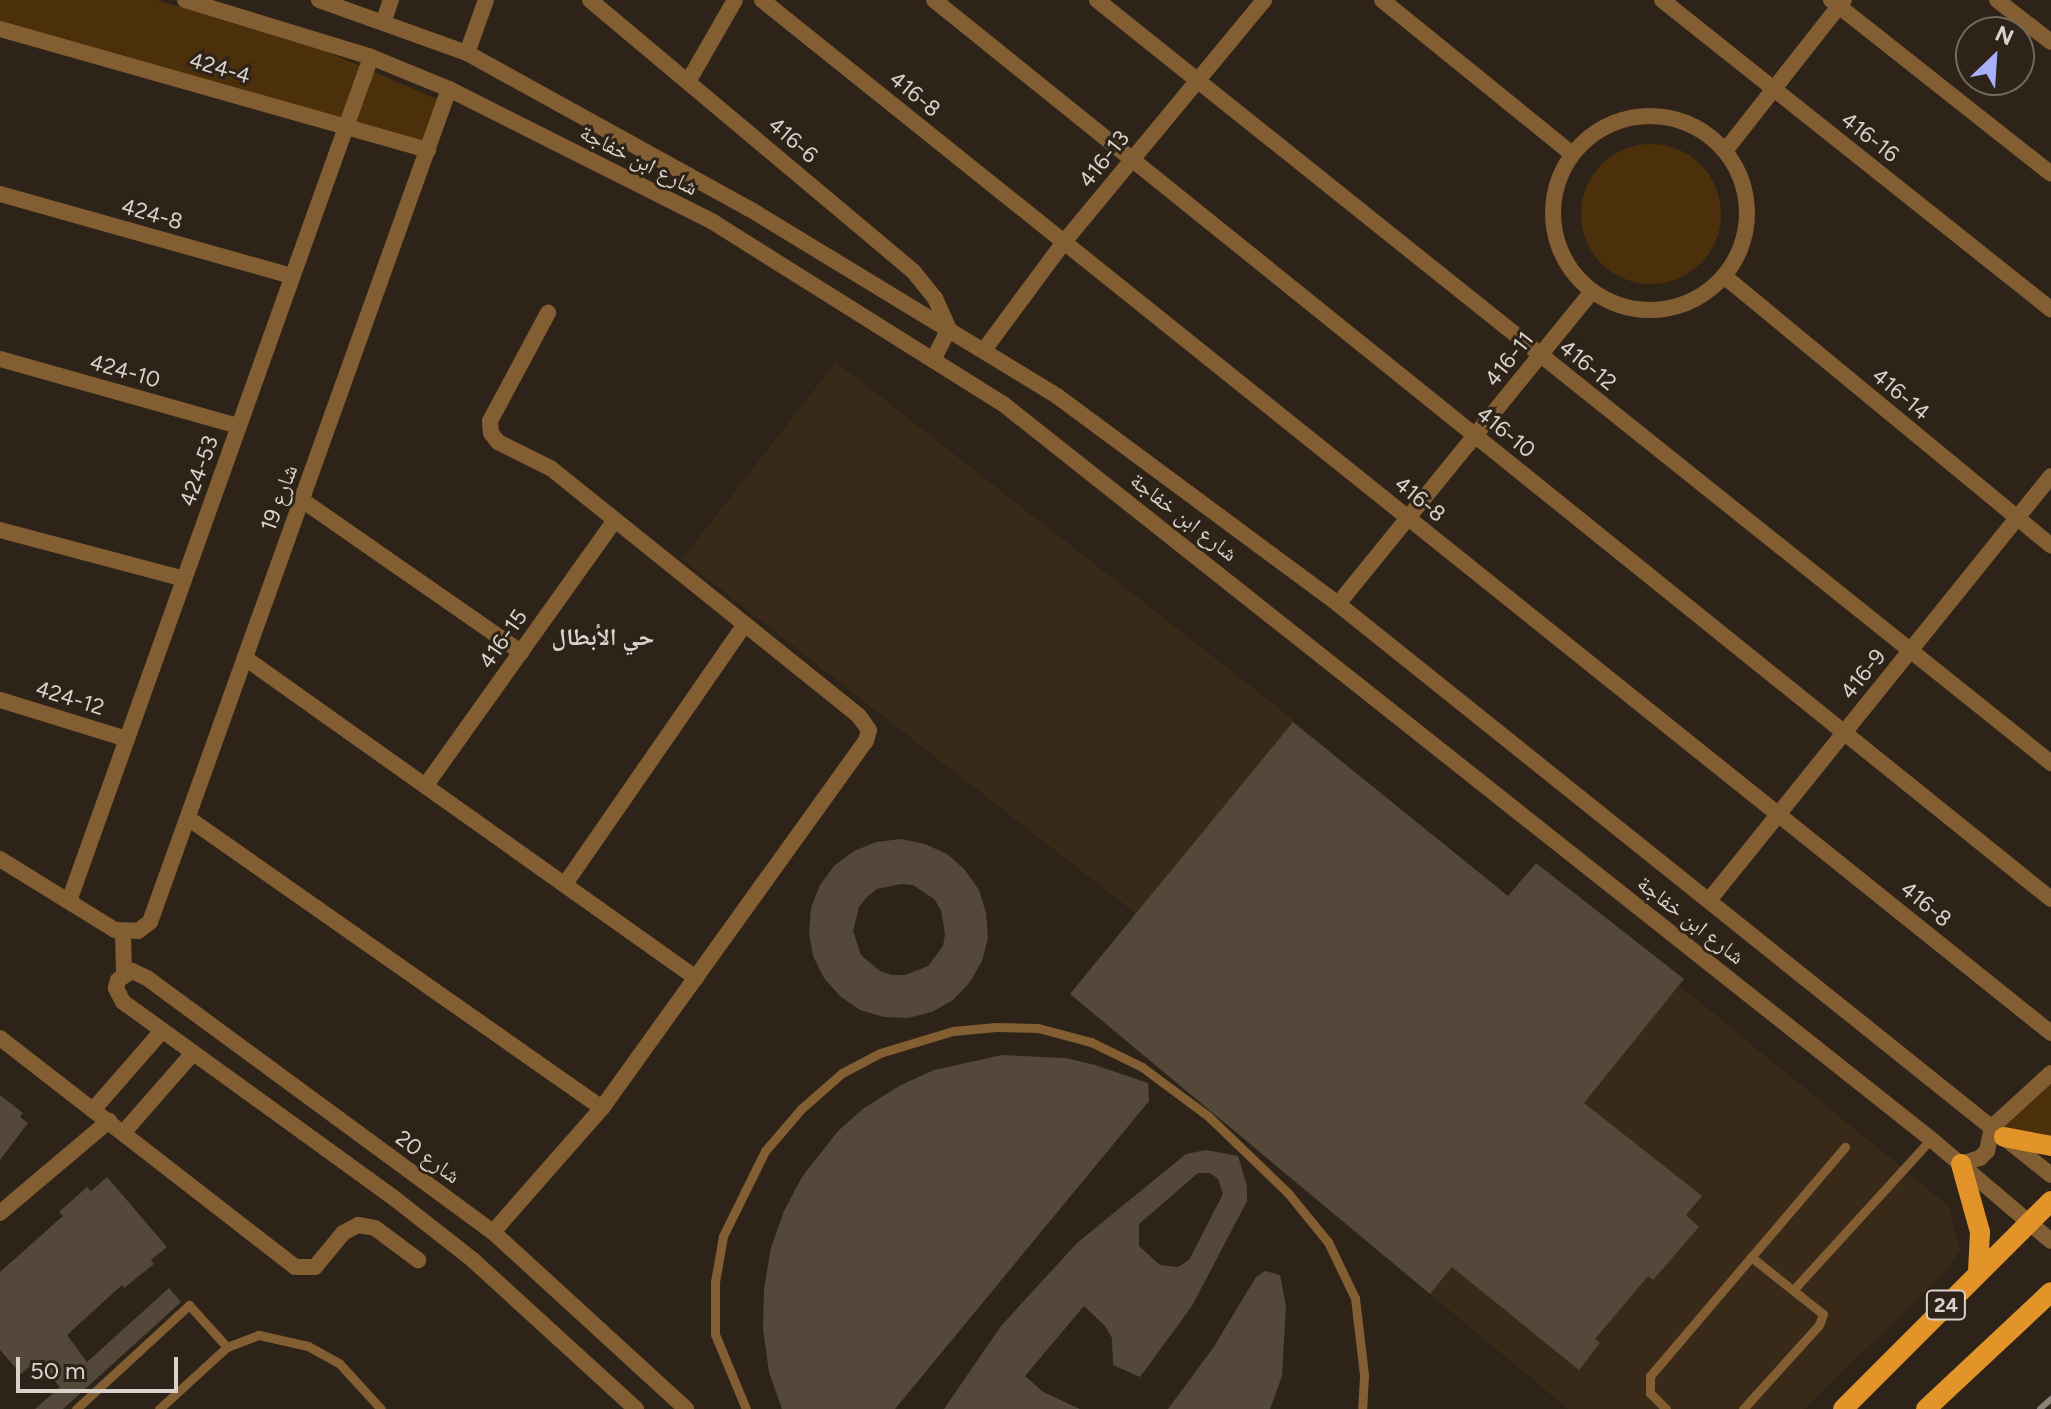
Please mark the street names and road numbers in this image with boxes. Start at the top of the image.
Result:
street label: 424-4 [186,47,254,89]
street label: 416-8 [884,66,946,122]
street label: 416-16 [1836,106,1904,168]
street label: 416-6 [763,111,823,169]
street label: شارع ابن خفاجة [576,119,702,201]
street label: 416-13 [1073,125,1135,193]
street label: 424-8 [118,193,186,235]
street label: 416-11 [1479,326,1539,392]
street label: 416-12 [1554,334,1622,396]
street label: 424-10 [87,348,163,394]
street label: 416-14 [1867,362,1935,426]
street label: 416-10 [1471,400,1541,464]
street label: 424-53 [174,432,224,510]
street label: شارع 19 [255,461,303,535]
street label: شارع ابن خفاجة [1125,467,1243,567]
street label: 416-8 [1389,471,1451,527]
street label: 416-15 [473,604,533,674]
street label: 416-9 [1835,644,1891,704]
street label: 424-12 [33,675,107,721]
street label: شارع ابن خفاجة [1632,870,1750,970]
street label: 416-8 [1895,876,1957,932]
street label: شارع 20 [390,1125,466,1189]
road number: 24 [1924,1289,1968,1321]

